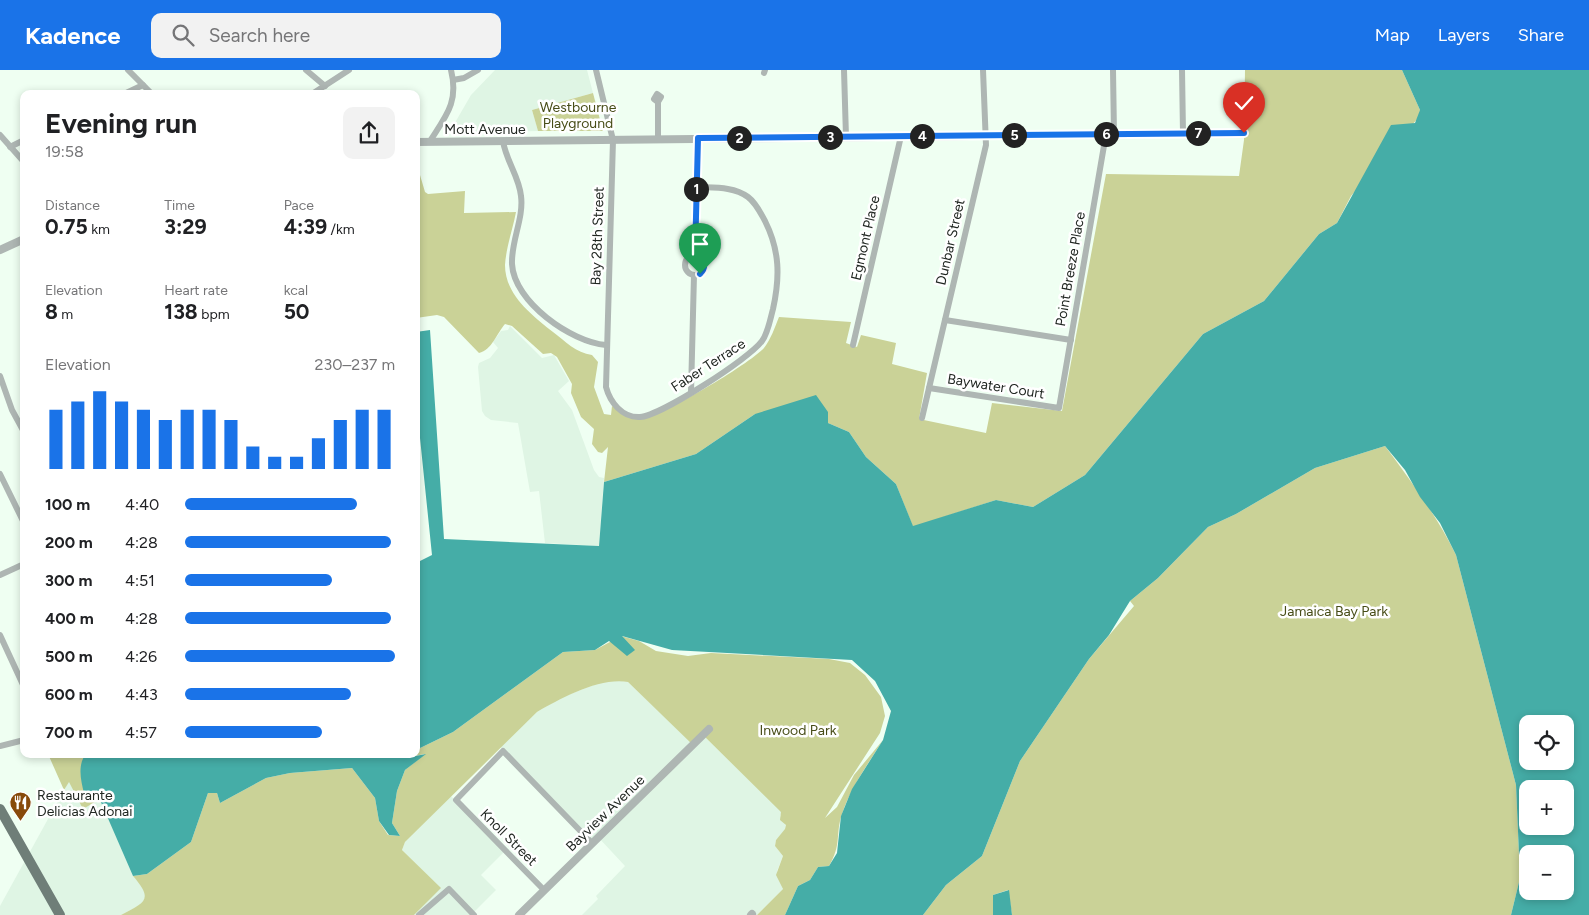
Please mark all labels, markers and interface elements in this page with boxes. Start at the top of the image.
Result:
search box [151,13,501,58]
text: Kadence [25,21,121,50]
icon: search [169,21,197,49]
text: Search here [209,24,310,47]
text: Map [1375,24,1410,46]
text: Layers [1438,24,1490,46]
text: Share [1518,24,1564,46]
pin [1223,82,1265,133]
icon: check [1230,89,1258,117]
park label: Westbourne Playground [540,99,617,132]
text: Evening run [45,106,197,140]
button: share [343,107,395,159]
pin: 7 [1186,120,1210,146]
street label: Mott Avenue [444,121,526,138]
pin: 5 [1002,122,1026,148]
pin: 6 [1094,122,1118,146]
pin: 3 [818,124,842,150]
pin: 4 [910,124,934,148]
text: 7 [1195,125,1202,142]
pin: 2 [726,126,752,150]
text: 6 [1102,126,1111,143]
text: 5 [1010,127,1019,144]
text: 4 [918,128,927,145]
text: 3 [827,129,834,146]
text: 2 [735,130,744,147]
text: 19:58 [45,142,84,161]
pin: 1 [684,176,708,202]
text: 1 [694,181,699,198]
street label: Bay 28th Street [587,186,608,286]
street label: Egmont Place [847,194,884,282]
text: Distance [45,197,100,214]
text: Time [164,197,195,214]
text: Pace [284,197,314,214]
street label: Dunbar Street [932,197,969,287]
street label: Point Breeze Place [1052,210,1089,328]
text: 0.75 [45,214,88,239]
text: 3:29 [164,214,207,239]
text: 4:39 [284,214,327,239]
text: km [88,221,110,238]
text: /km [327,221,355,238]
pin [679,223,721,274]
icon: arrive [686,230,714,258]
text: Elevation [45,282,103,299]
text: Heart rate [164,282,228,299]
text: kcal [284,282,308,299]
text: 8 [45,299,58,324]
text: 138 [164,299,198,324]
text: 50 [284,299,309,324]
text: m [58,306,73,323]
text: bpm [198,306,230,323]
street label: Faber Terrace [668,335,749,396]
text: Elevation [45,355,111,374]
text: 230–237 m [314,355,395,374]
street label: Baywater Court [946,370,1046,403]
text: 100 m [45,495,90,514]
text: 4:40 [125,495,159,514]
text: 200 m [45,533,93,552]
text: 4:28 [125,533,158,552]
text: 300 m [45,571,92,590]
text: 4:51 [125,571,155,590]
park label: Jamaica Bay Park [1280,603,1388,620]
text: 400 m [45,609,94,628]
text: 4:28 [125,609,158,628]
text: 500 m [45,647,93,666]
text: 4:26 [125,647,157,666]
text: 600 m [45,685,93,704]
text: 4:43 [125,685,158,704]
map controls [1519,715,1574,900]
button: locate [1519,715,1574,770]
park label: Inwood Park [760,722,837,739]
text: 700 m [45,723,92,742]
text: 4:57 [125,723,157,742]
street label: Bayview Avenue [562,771,648,855]
button: + [1519,780,1574,835]
place label: Restaurante Delicias Adonai [37,787,132,820]
restaurant icon: Restaurante Delicias Adonai [9,791,33,822]
street label: Knoll Street [477,805,541,869]
button: − [1519,845,1574,900]

